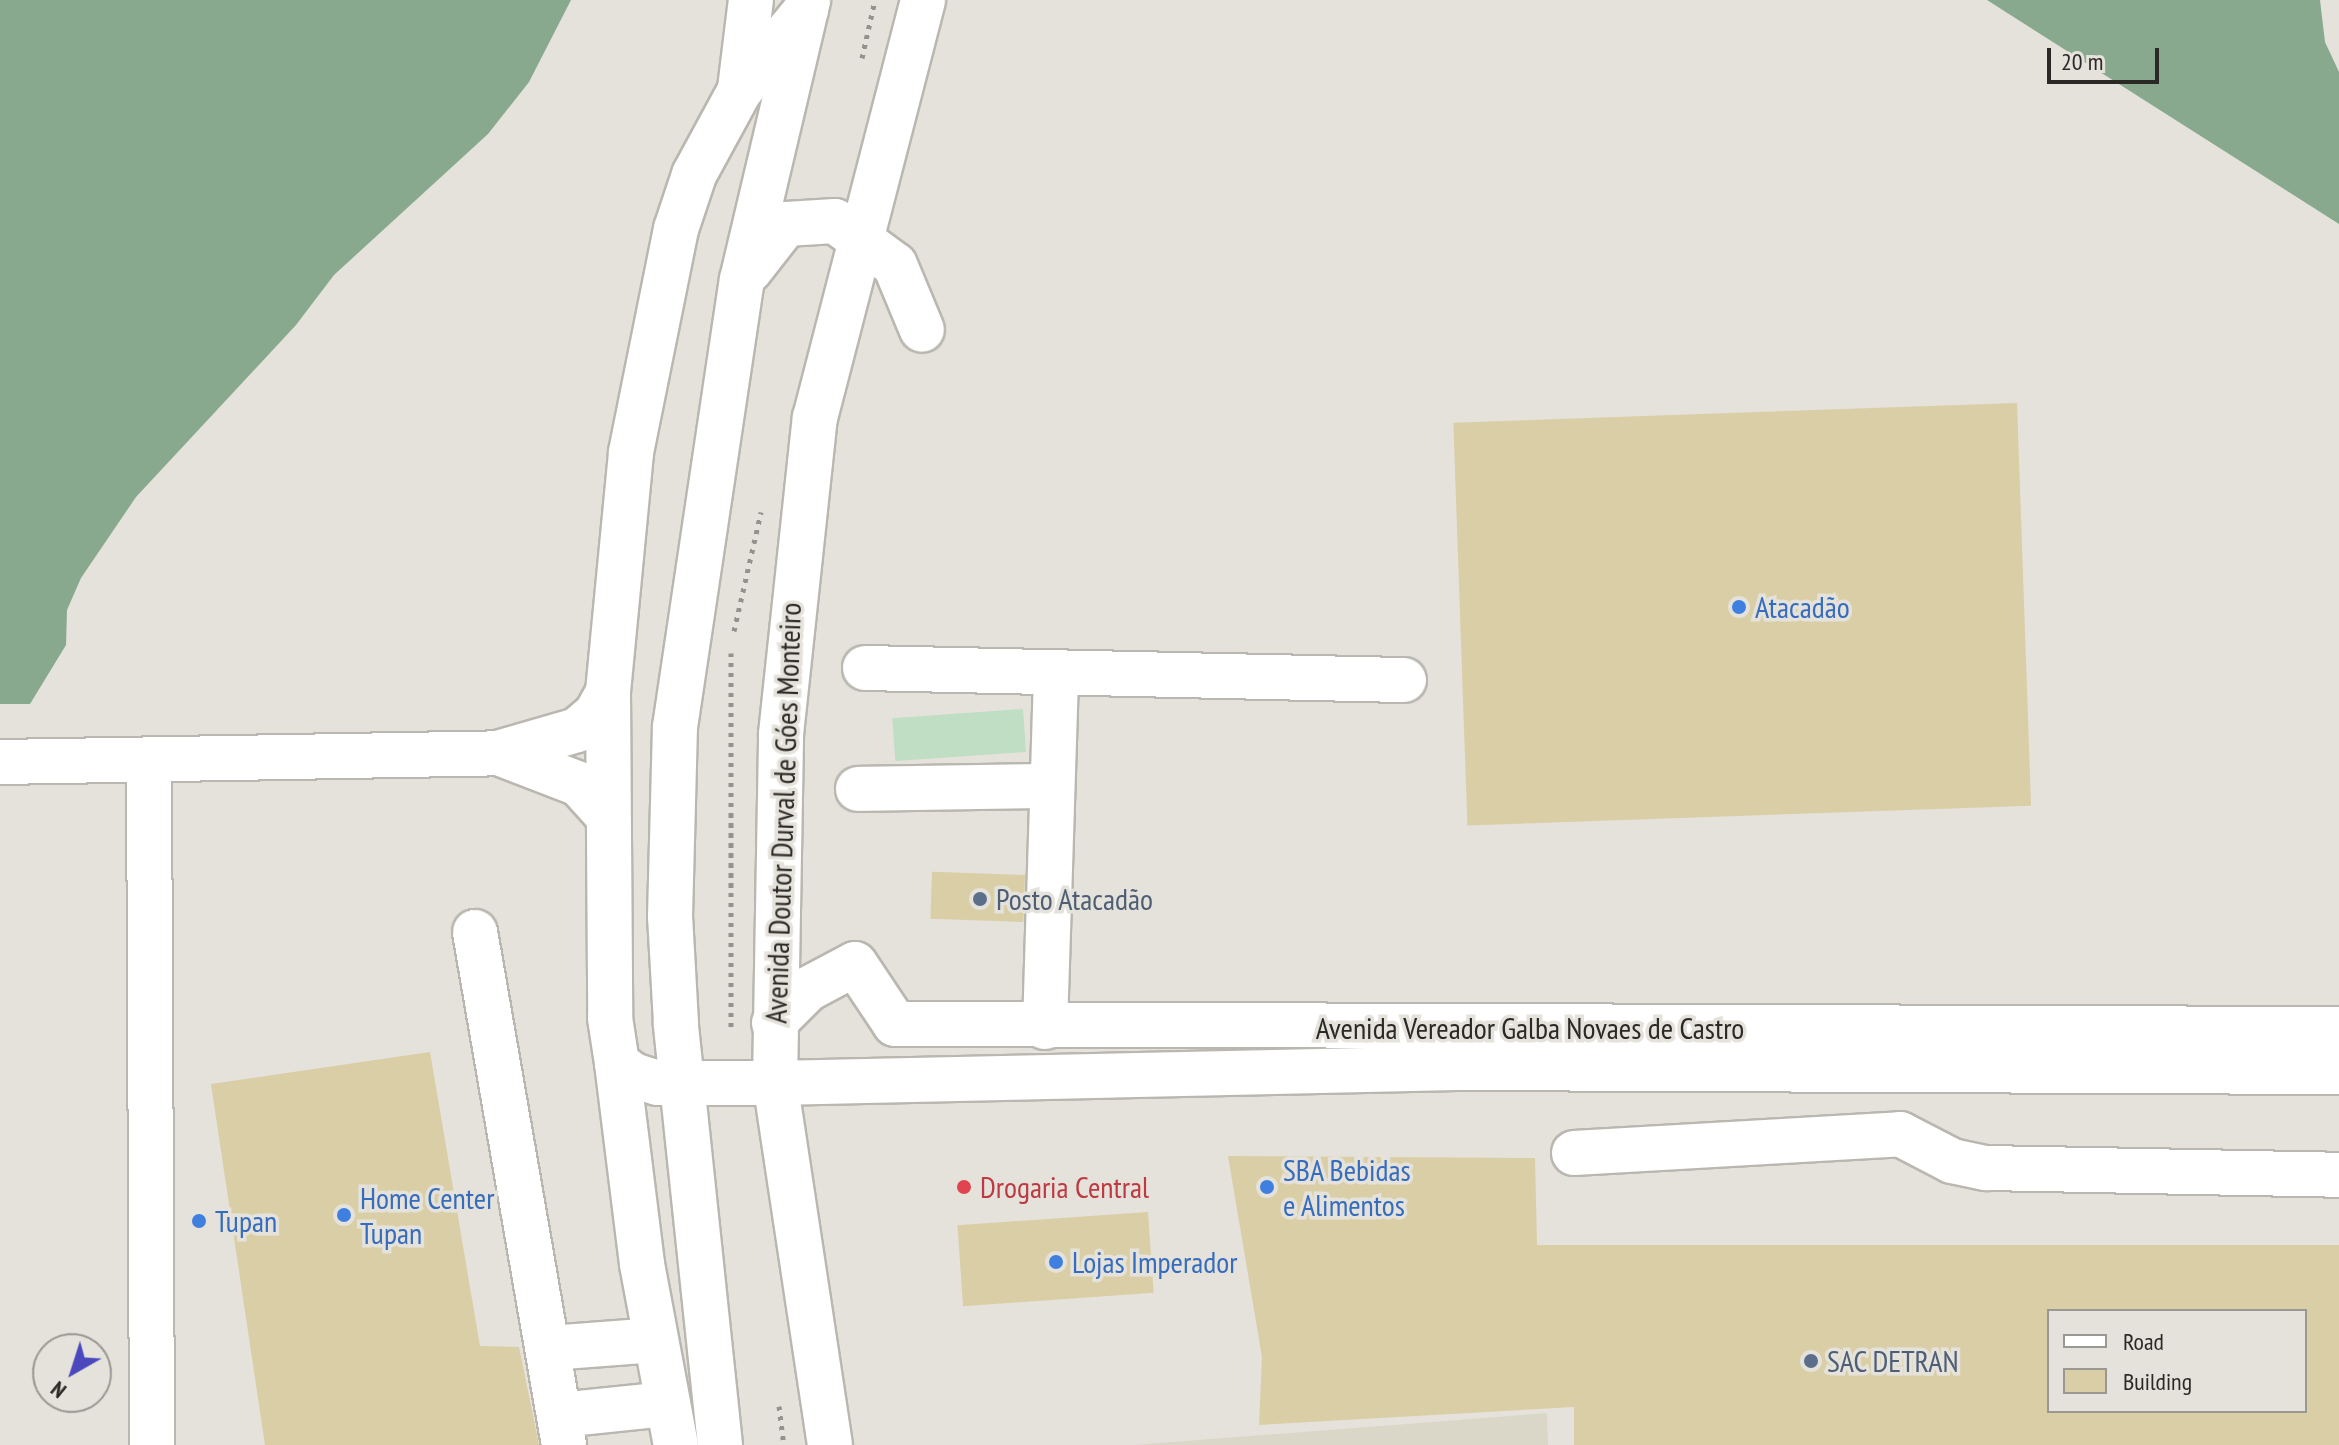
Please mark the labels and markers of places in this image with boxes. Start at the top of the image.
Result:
place label: Atacadão [1755,589,1850,625]
marker: Atacadão [1730,598,1748,616]
place label: Posto Atacadão [996,881,1154,917]
marker: Posto Atacadão [971,890,989,908]
place label: SBA Bebidas e Alimentos [1283,1152,1412,1222]
place label: Drogaria Central [980,1169,1149,1205]
marker: Drogaria Central [955,1178,973,1196]
marker: SBA Bebidas e Alimentos [1258,1178,1276,1196]
place label: Home Center Tupan [360,1180,494,1250]
place label: Tupan [215,1203,277,1239]
marker: Home Center Tupan [335,1206,353,1224]
marker: Tupan [190,1212,208,1230]
place label: Lojas Imperador [1072,1244,1237,1280]
marker: Lojas Imperador [1047,1253,1065,1271]
place label: SAC DETRAN [1827,1343,1960,1379]
marker: SAC DETRAN [1802,1352,1820,1370]

